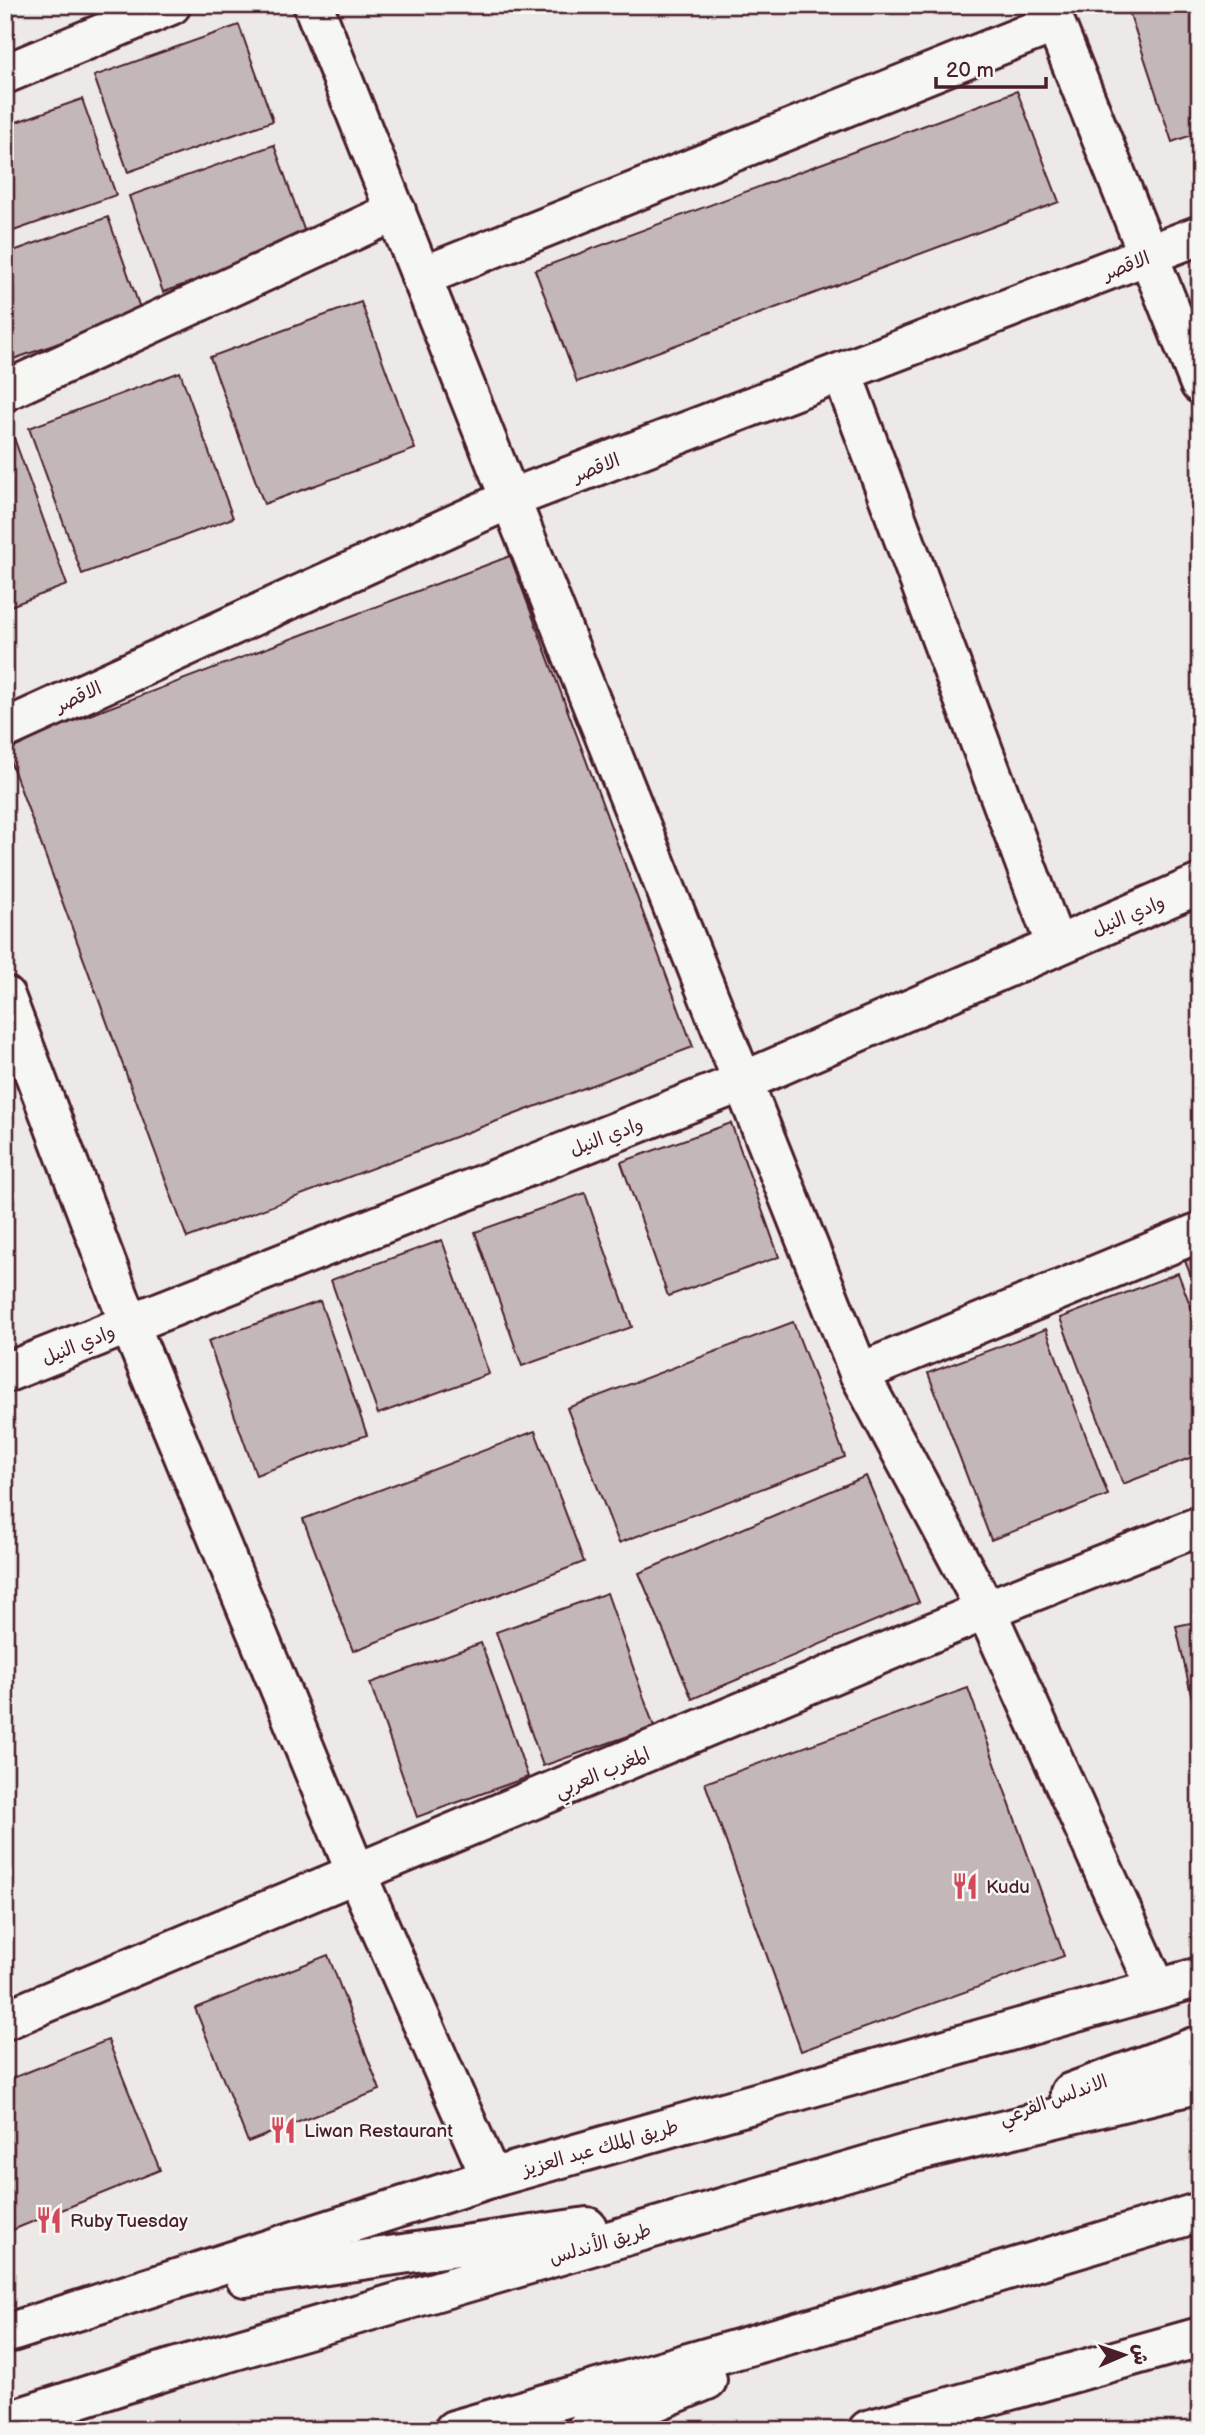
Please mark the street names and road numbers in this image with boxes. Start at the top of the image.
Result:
street label: الاقصر [1098,247,1153,287]
street label: الاقصر [568,449,623,489]
street label: الاقصر [50,677,105,719]
street label: وادي النيل [1089,891,1169,944]
street label: وادي النيل [567,1113,647,1164]
street label: وادي النيل [39,1320,119,1372]
street label: المغرب العربي [552,1743,655,1807]
street label: الاندلس الفرعي [996,2070,1112,2134]
street label: طريق الملك عبد العزيز [518,2115,681,2182]
street label: طريق الأندلس [546,2217,654,2270]

